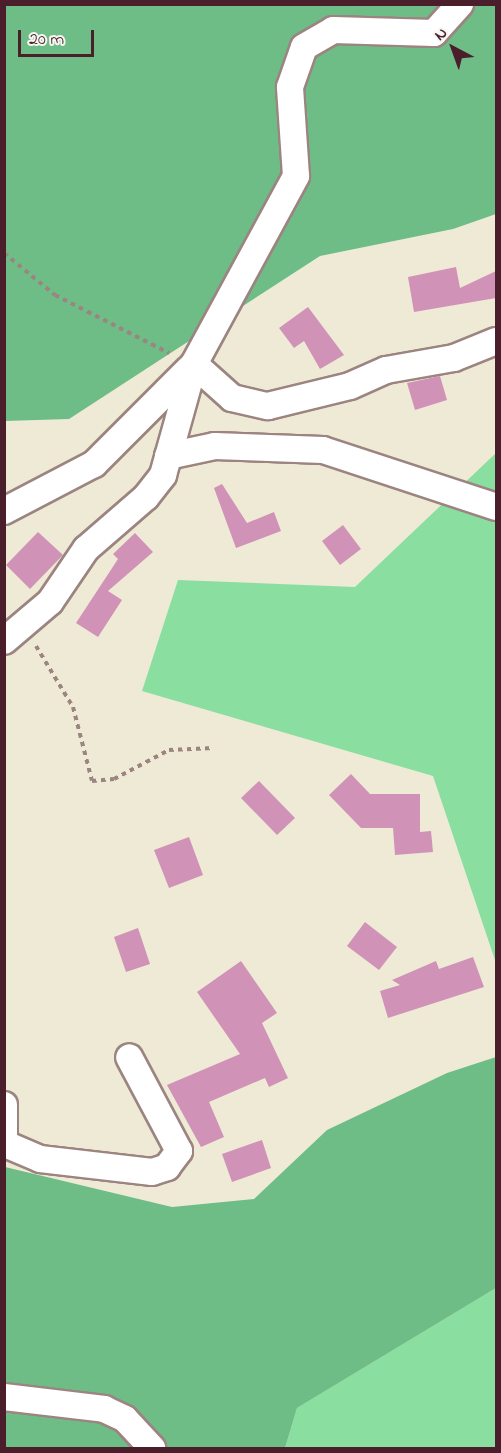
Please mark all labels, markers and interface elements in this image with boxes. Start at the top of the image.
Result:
scale bar [21,18,98,56]
north arrow [423,18,483,78]
text: N [429,22,453,47]
text: 20 m [29,27,64,53]

